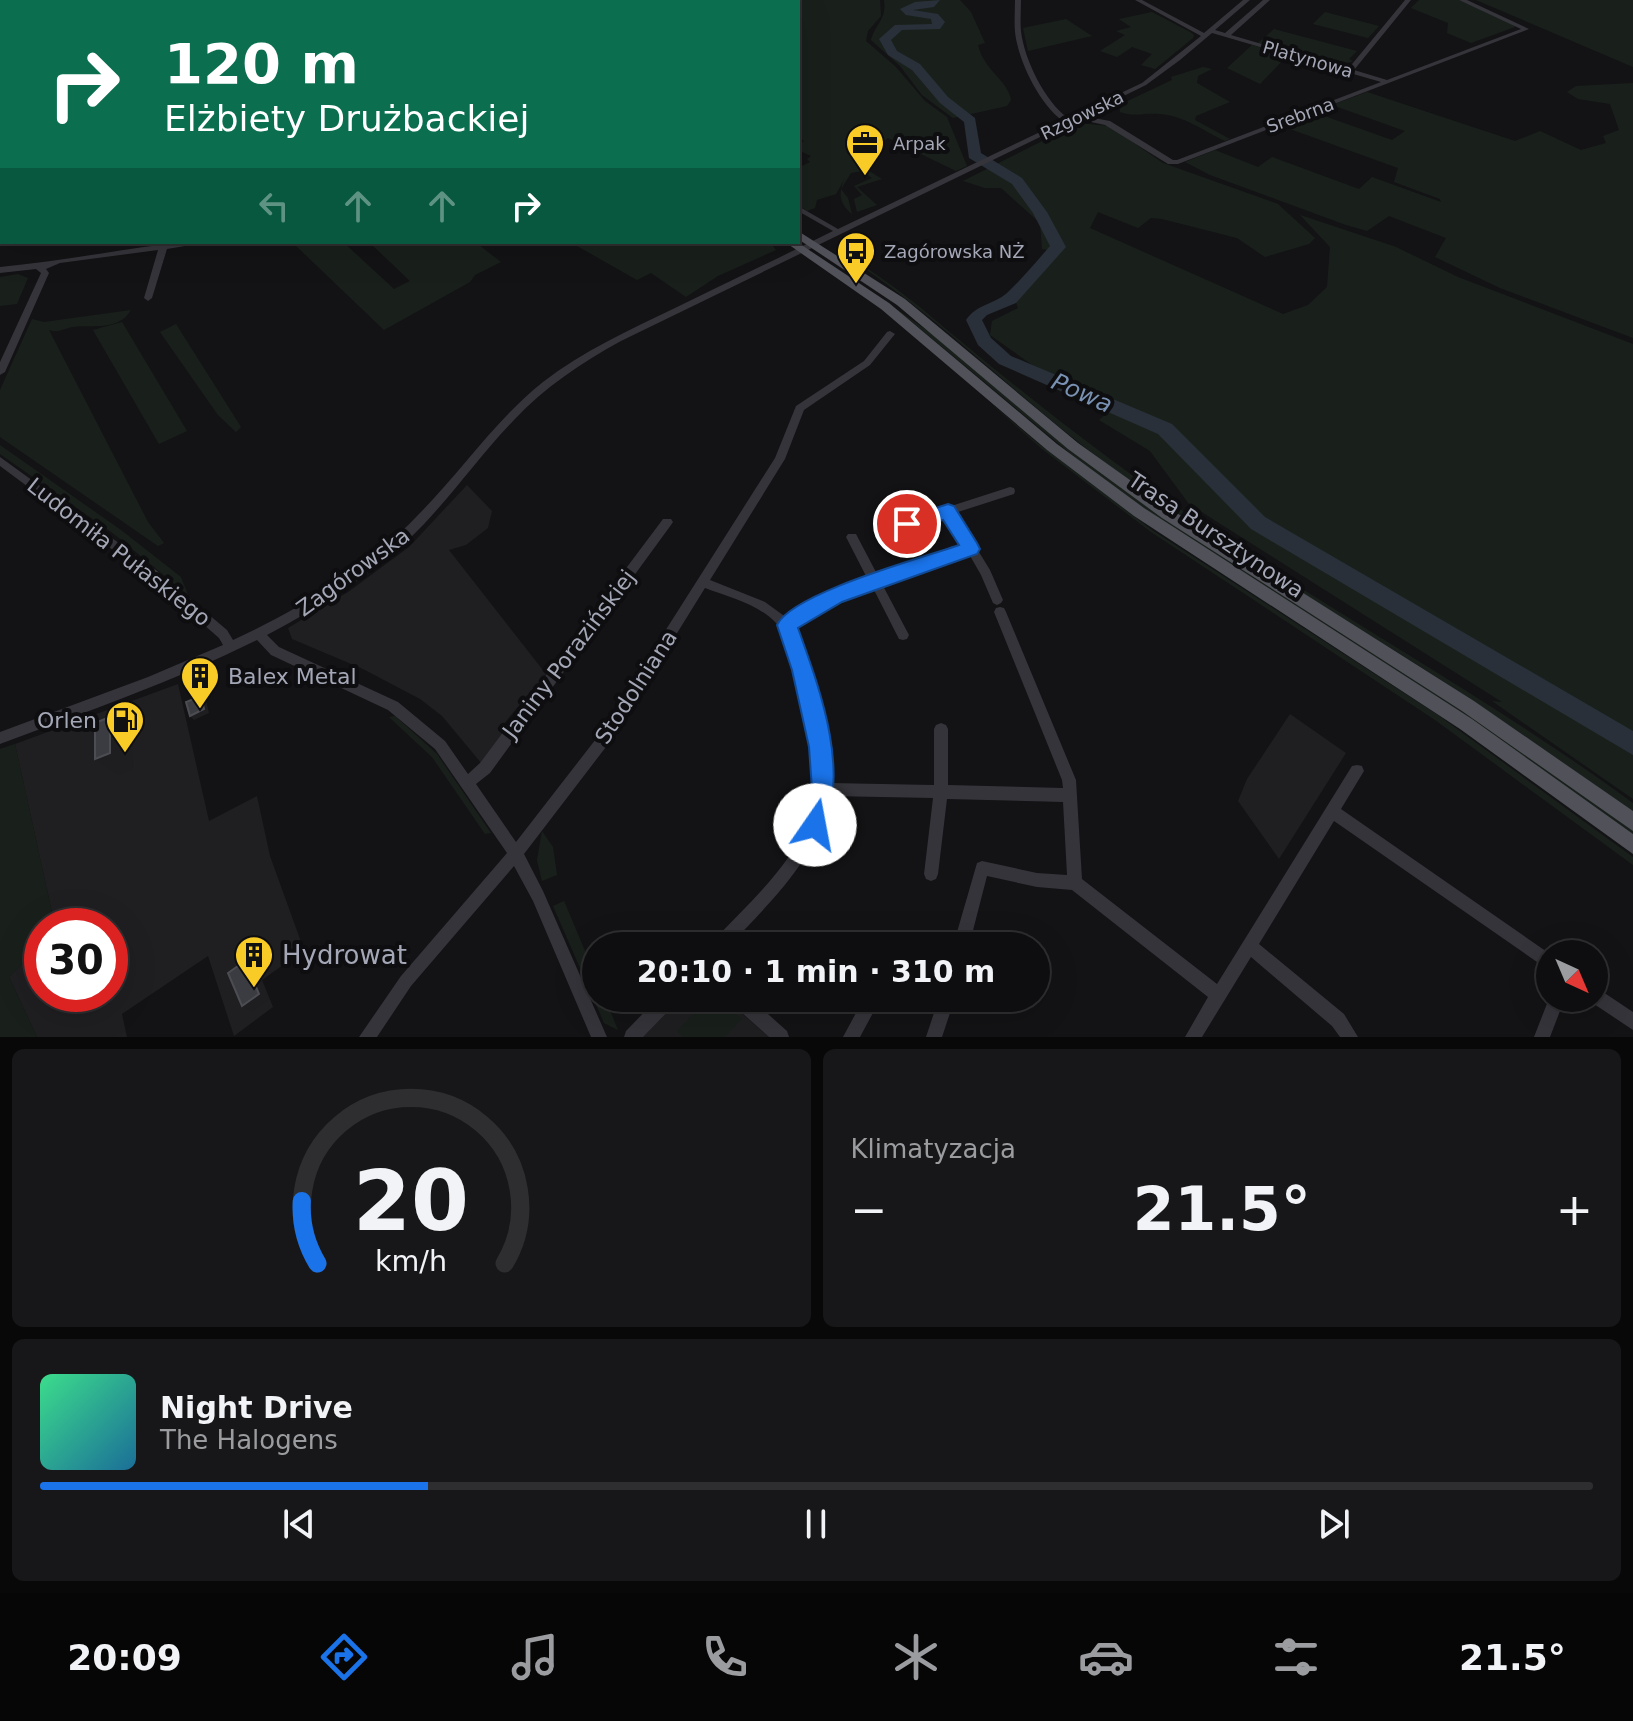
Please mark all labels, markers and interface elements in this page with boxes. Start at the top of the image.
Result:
text: 120 m [164,31,359,96]
icon: right [32,32,136,136]
street label: Platynowa [1261,36,1355,82]
street label: Rzgowska [1037,86,1127,144]
street label: Srebrna [1263,93,1337,137]
text: Elżbiety Drużbackiej [164,98,529,139]
office icon: Arpak [844,122,886,177]
place label: Arpak [893,133,946,154]
icon: left [252,184,296,228]
icon: ahead [336,184,380,228]
icon: ahead [420,184,464,228]
icon: right [504,184,548,228]
bus stop icon: Zagórowska NŻ [835,230,877,285]
place label: Zagórowska NŻ [884,241,1025,262]
water label: Powa [1047,367,1117,419]
street label: Trasa Bursztynowa [1123,466,1309,603]
street label: Ludomiła Pułaskiego [23,473,215,631]
pin [873,490,941,558]
icon: arrive [885,502,929,546]
street label: Zagórowska [292,523,414,621]
street label: Janiny Porazińskiej [496,565,640,745]
street label: Stodolniana [590,625,682,749]
building icon: Balex Metal [179,655,221,710]
place label: Balex Metal [228,664,357,689]
fuel station icon: Orlen [104,699,146,754]
place label: Orlen [37,708,97,733]
position arrow [773,783,857,867]
speed limit sign: 30 [24,908,128,1012]
building icon: Hydrowat [233,934,275,989]
place label: Hydrowat [282,940,407,970]
north arrow [1536,940,1608,1012]
map controls [1536,940,1608,1012]
text: 20:10 · 1 min · 310 m [637,954,995,989]
text: Klimatyzacja [851,1134,1016,1164]
text: 20 [353,1153,469,1250]
text: 21.5° [1133,1174,1311,1244]
text: − [851,1184,887,1235]
text: + [1556,1184,1593,1235]
text: km/h [375,1244,447,1278]
text: Night Drive [160,1390,353,1425]
text: The Halogens [160,1425,338,1455]
icon: previous [277,1502,321,1546]
icon: pause [794,1502,838,1546]
icon: next [1312,1502,1356,1546]
icon: directions [316,1629,372,1685]
icon: music [507,1629,563,1685]
icon: phone [697,1629,753,1685]
icon: climate [888,1629,944,1685]
icon: car [1078,1629,1134,1685]
icon: filters [1268,1629,1324,1685]
text: 20:09 [67,1637,182,1678]
text: 21.5° [1459,1637,1566,1678]

